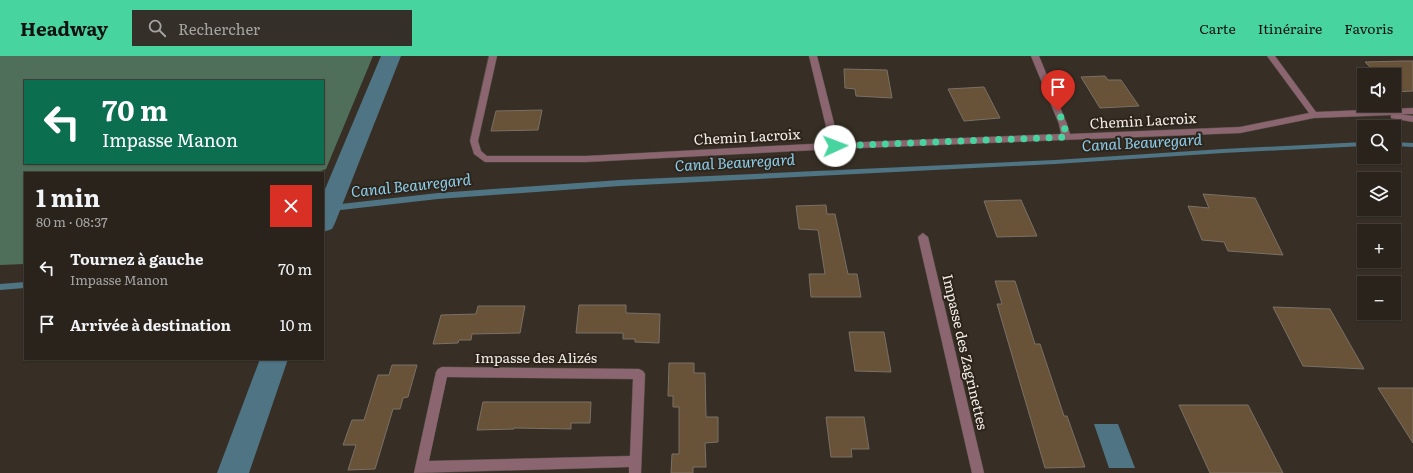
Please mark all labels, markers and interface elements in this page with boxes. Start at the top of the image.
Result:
search box [132,10,412,46]
text: Headway [20,14,108,42]
icon: search [146,17,168,39]
text: Rechercher [178,17,260,40]
text: Carte [1199,18,1236,38]
text: Itinéraire [1258,18,1322,38]
text: Favoris [1344,18,1393,38]
map controls [1357,68,1401,320]
button: sound [1357,68,1401,112]
pin [1041,70,1075,111]
icon: arrive [1047,76,1069,98]
text: 70 m [102,88,168,130]
icon: left [36,96,88,148]
street label: Chemin Lacroix [1089,107,1197,133]
button: search [1357,120,1401,164]
street label: Chemin Lacroix [693,123,801,149]
position arrow [814,125,856,167]
text: Impasse Manon [102,126,238,153]
water label: Canal Beauregard [1081,127,1203,156]
water label: Canal Beauregard [674,147,796,176]
water label: Canal Beauregard [350,167,472,202]
button: layers [1357,172,1401,216]
text: 1 min [36,179,100,214]
button: close [270,185,312,227]
text: 80 m · 08:37 [36,212,108,231]
button: + [1357,224,1401,268]
text: Tournez à gauche [70,247,203,270]
icon: left [36,257,58,279]
text: 70 m [278,257,312,280]
text: Impasse Manon [70,270,168,289]
street label: Impasse des Zagrinettes [938,272,994,432]
button: − [1357,276,1401,320]
icon: arrive [36,313,58,335]
text: Arrivée à destination [70,313,231,336]
text: 10 m [280,313,312,336]
street label: Impasse des Alizés [475,347,597,367]

